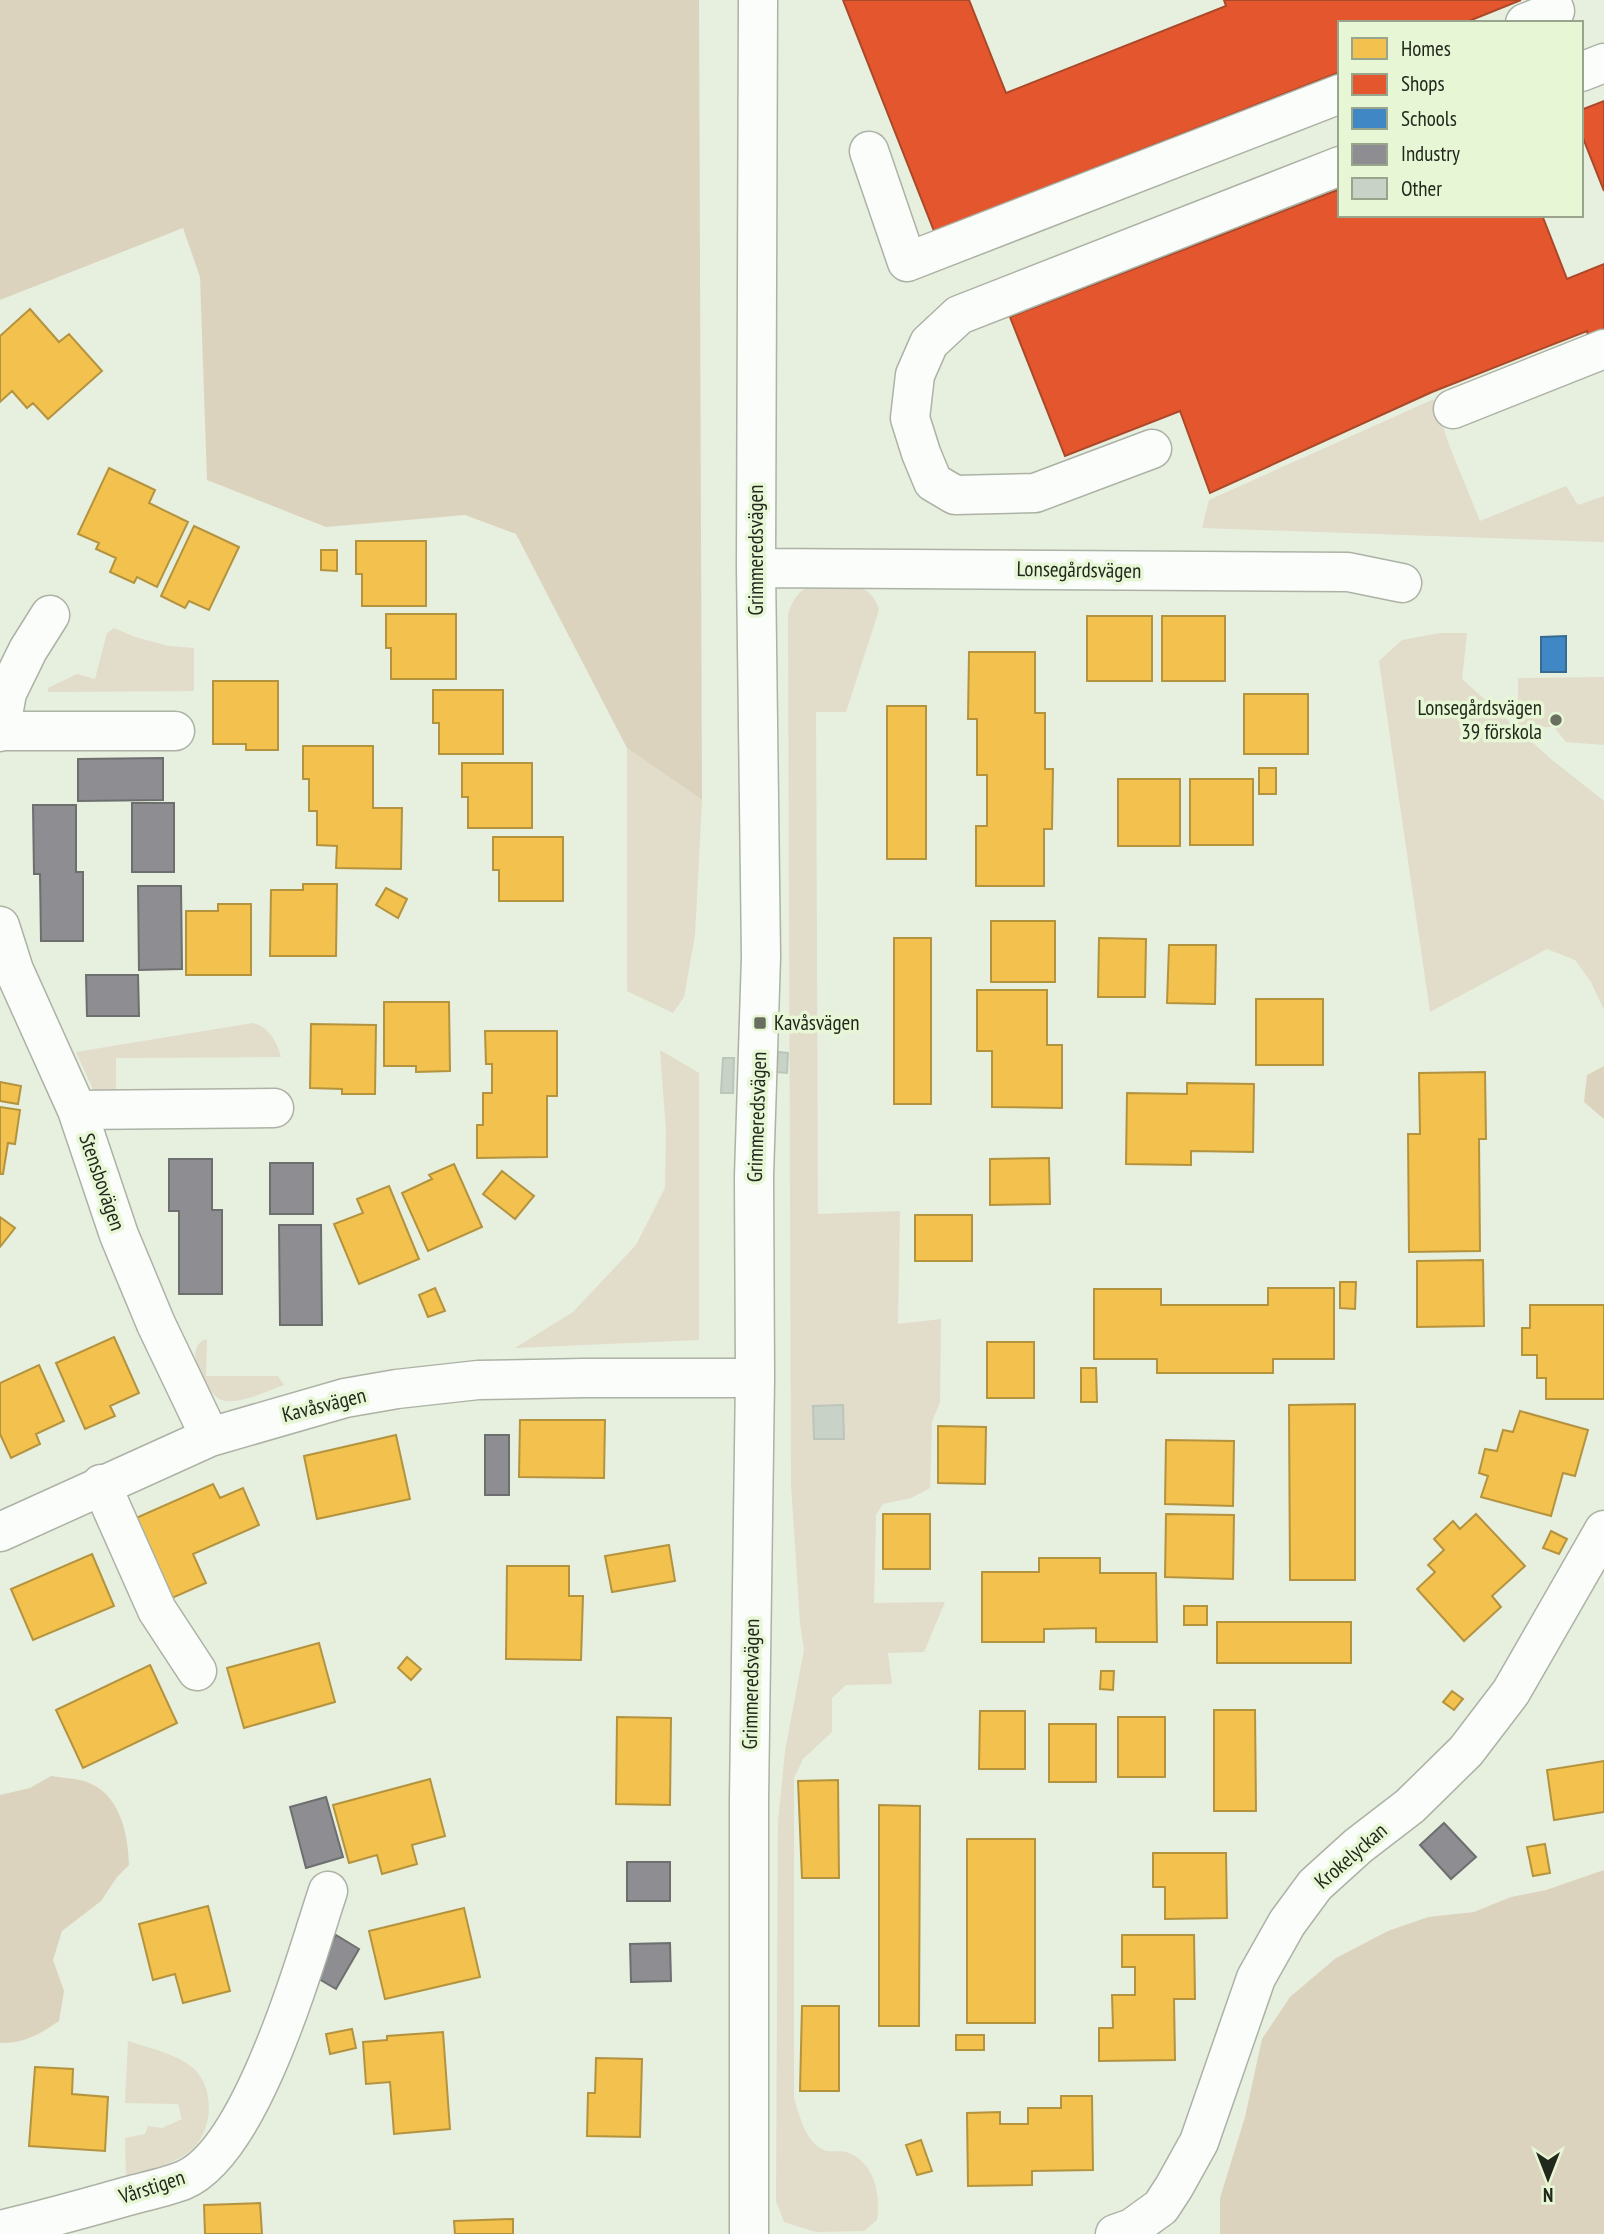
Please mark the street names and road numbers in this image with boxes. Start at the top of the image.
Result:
street label: Grimmeredsvägen [742,485,769,615]
street label: Lonsegårdsvägen [1016,555,1142,584]
street label: Grimmeredsvägen [741,1051,772,1183]
street label: Stensbovägen [73,1130,132,1234]
street label: Kavåsvägen [279,1381,369,1428]
street label: Grimmeredsvägen [736,1618,765,1750]
street label: Krokelyckan [1309,1817,1393,1894]
street label: Vårstigen [115,2163,188,2210]

